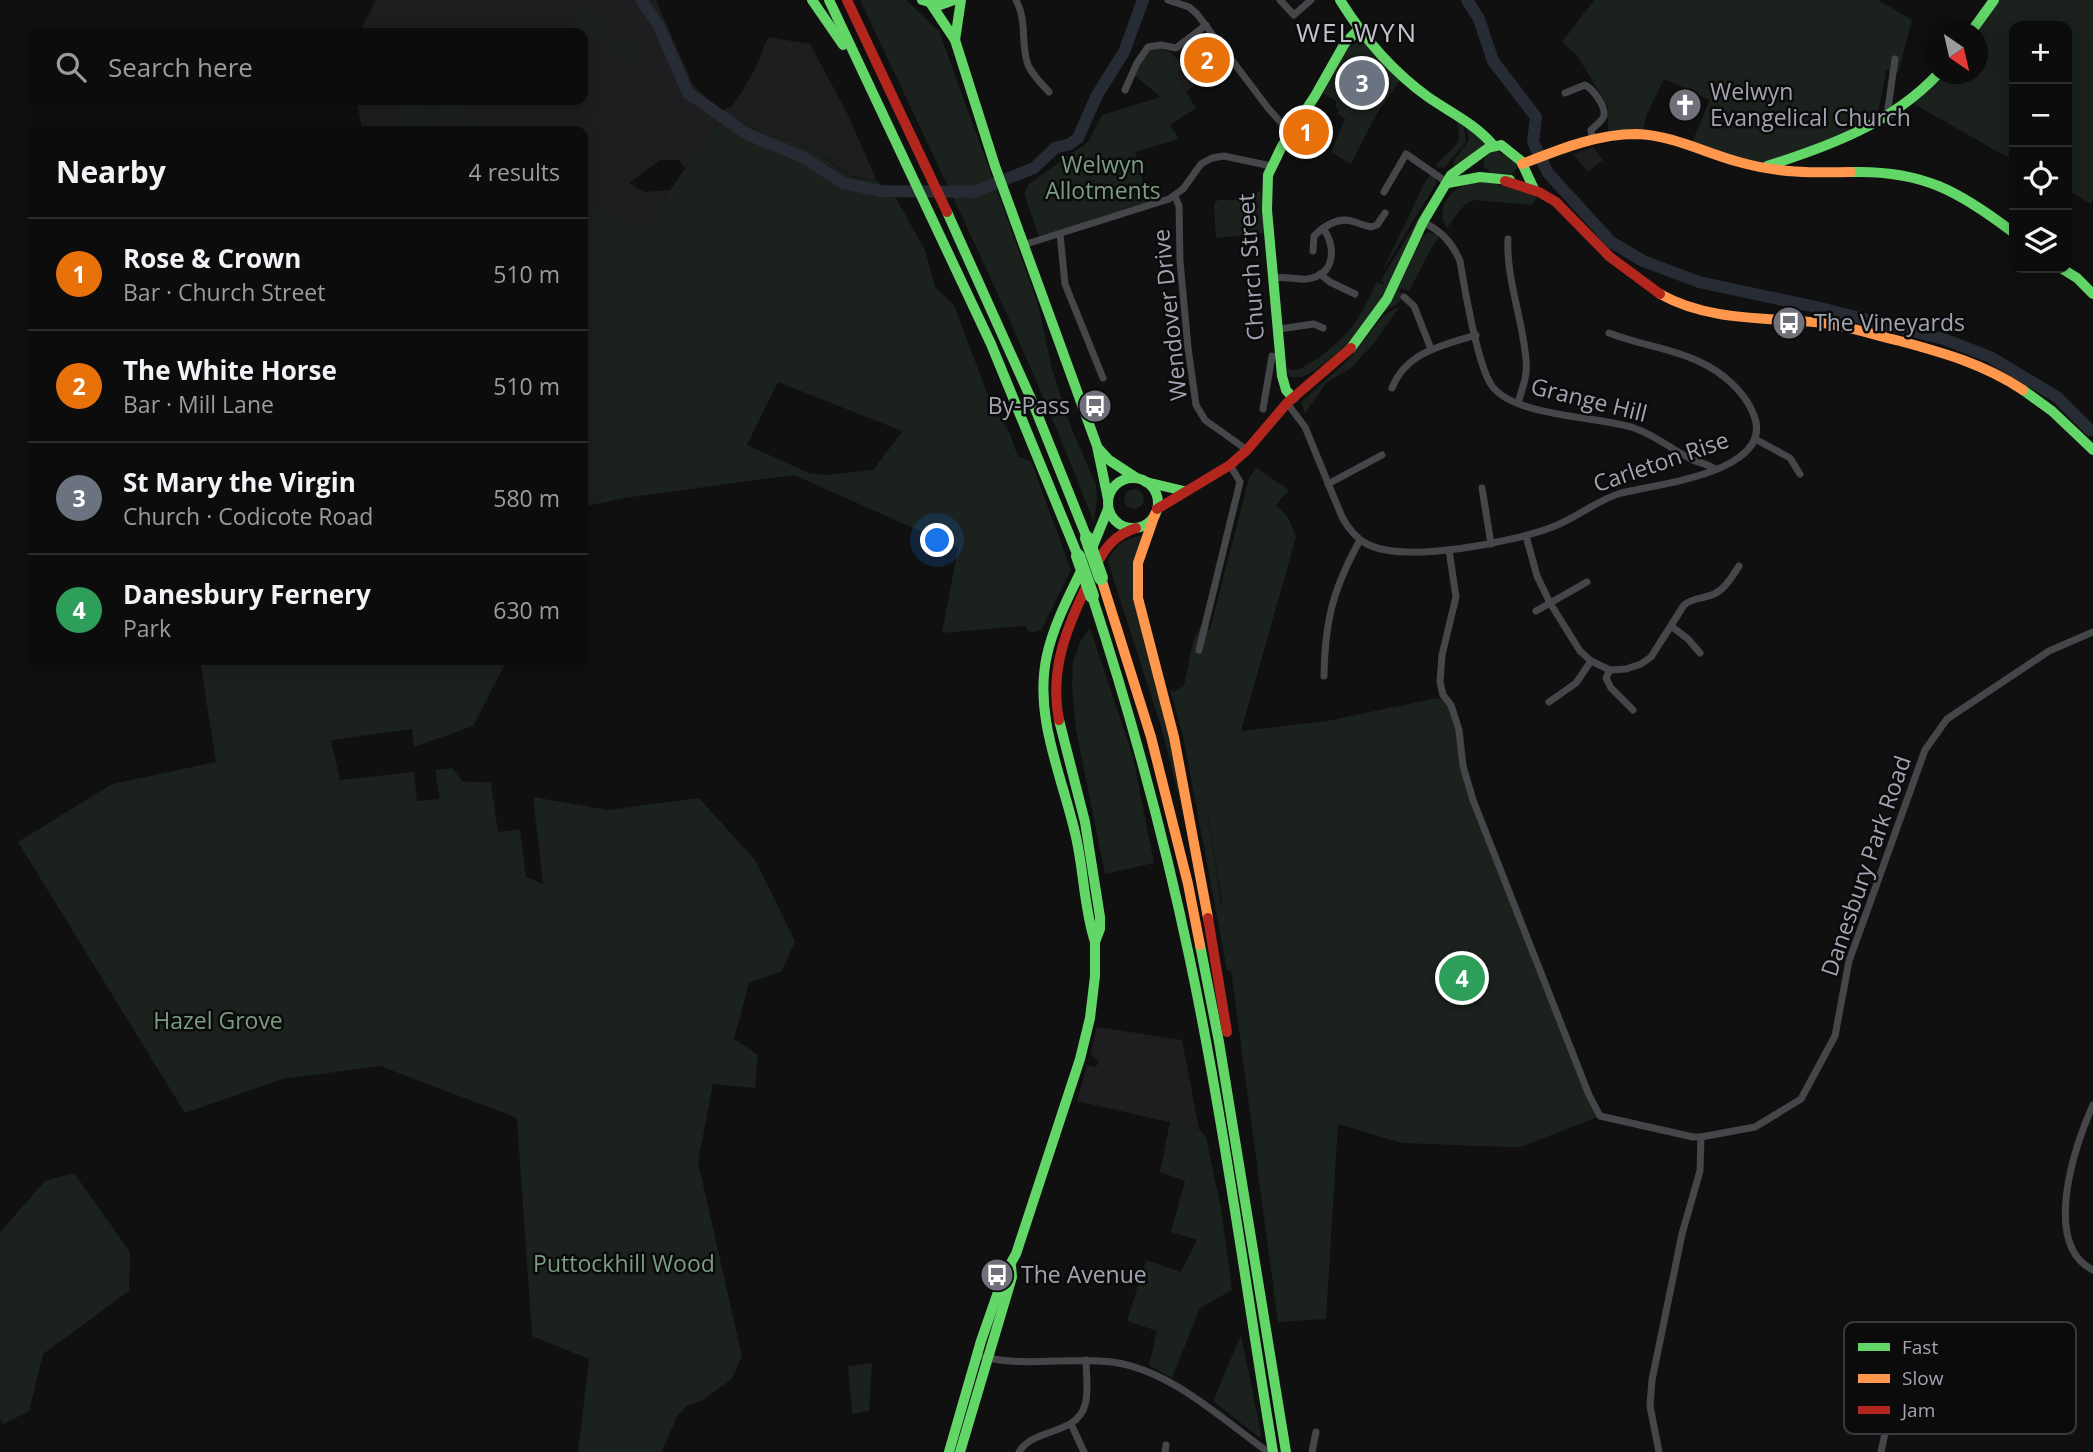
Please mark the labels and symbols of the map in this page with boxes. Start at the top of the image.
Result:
district label: WELWYN [1296,14,1418,50]
north arrow [1925,21,1988,84]
pin: 2 [1184,34,1230,86]
pin: 3 [1339,57,1385,109]
place label: Welwyn Evangelical Church [1710,75,1911,133]
church icon: Welwyn Evangelical Church [1666,86,1704,124]
pin: 1 [1283,106,1329,158]
park label: Welwyn Allotments [1045,148,1161,206]
street label: Church Street [1229,192,1271,342]
street label: Wendover Drive [1144,228,1194,402]
bus stop icon: The Vineyards [1770,304,1808,342]
place label: The Vineyards [1814,306,1965,338]
street label: Grange Hill [1528,369,1651,429]
bus stop icon: By-Pass [1076,387,1114,425]
place label: By-Pass [988,389,1070,421]
street label: Carleton Rise [1589,423,1733,499]
your location [920,523,954,557]
street label: Danesbury Park Road [1812,751,1918,980]
pin: 4 [1439,952,1485,1004]
park label: Hazel Grove [153,1004,283,1036]
park label: Puttockhill Wood [533,1247,715,1279]
bus stop icon: The Avenue [978,1256,1016,1294]
place label: The Avenue [1021,1258,1147,1290]
legend [1844,1322,2076,1434]
text: Fast [1902,1334,1938,1360]
text: Slow [1902,1365,1944,1391]
text: Jam [1900,1397,1935,1423]

